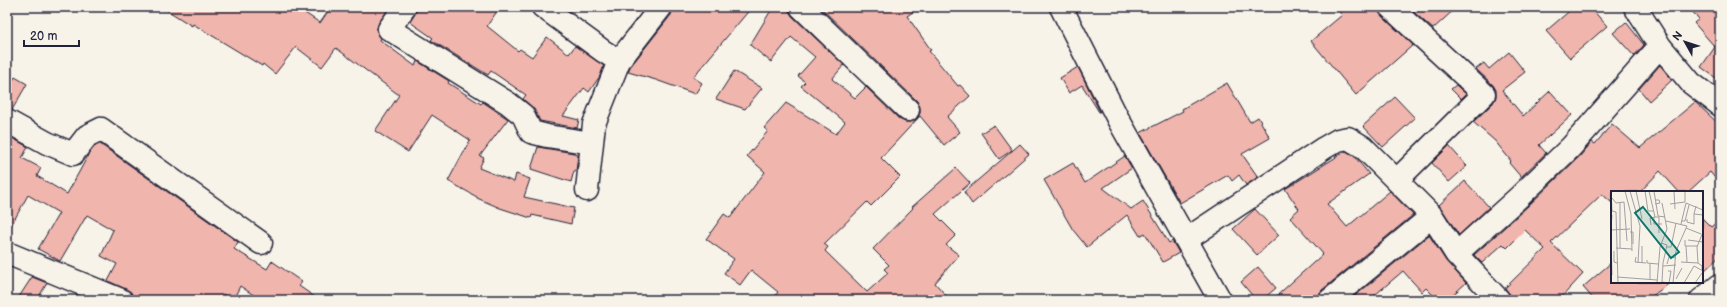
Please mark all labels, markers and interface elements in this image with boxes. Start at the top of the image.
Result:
scale bar [24,22,79,48]
north arrow [1665,22,1705,62]
text: 20 m [30,29,57,44]
text: N [1670,29,1685,43]
inset map [1611,191,1703,283]

